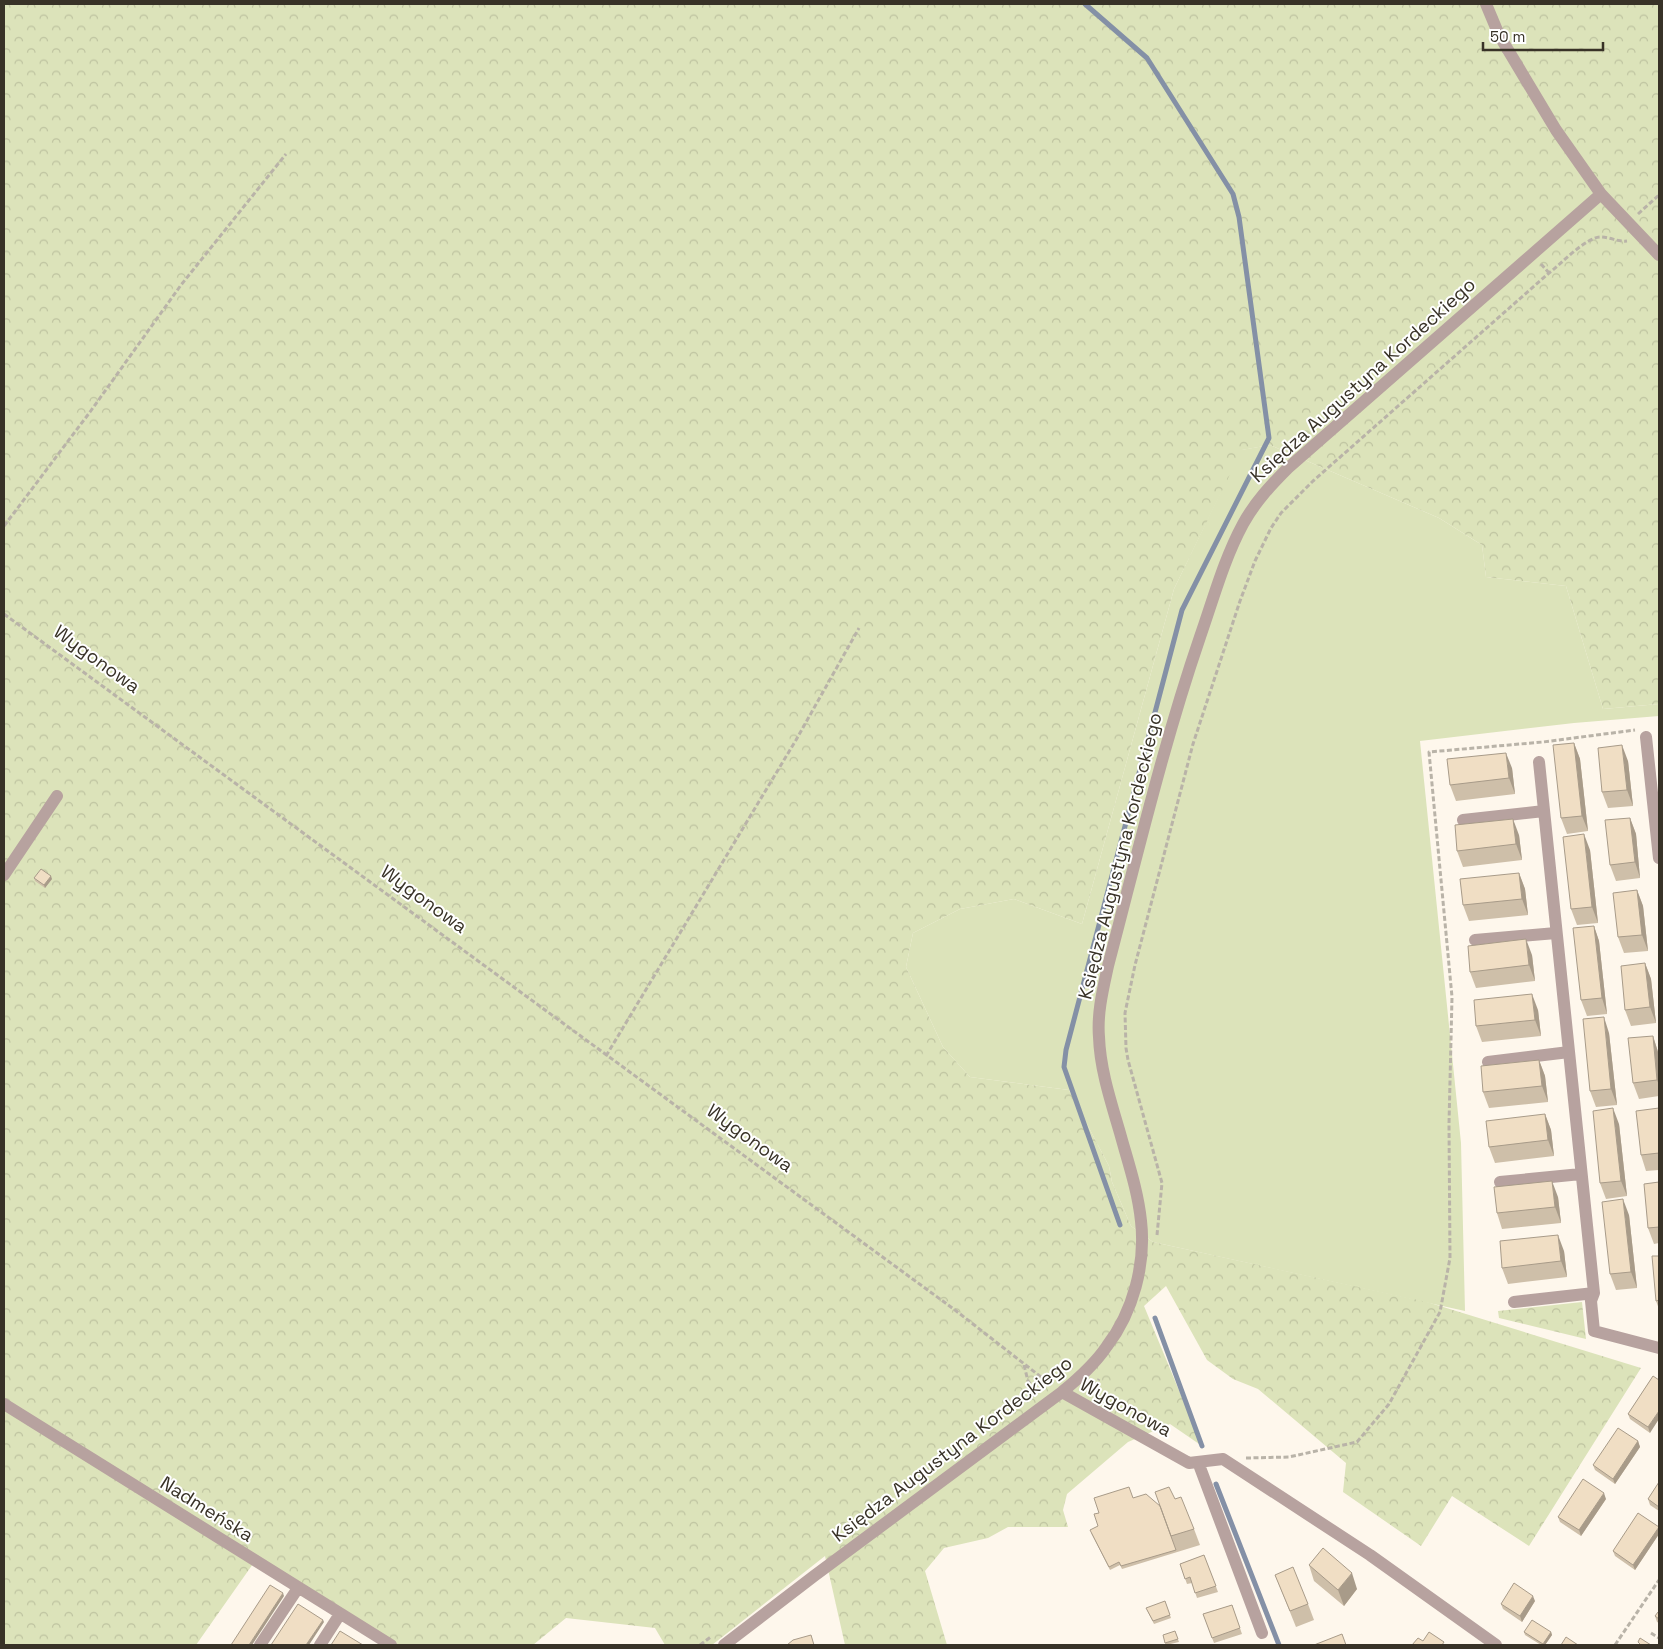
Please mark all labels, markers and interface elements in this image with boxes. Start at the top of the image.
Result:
scale bar [1483,20,1603,52]
text: 50 m [1490,27,1525,46]
street label: Księdza Augustyna Kordeckiego [1245,272,1481,488]
street label: Wygonowa [49,619,145,699]
street label: Księdza Augustyna Kordeckiego [1072,710,1168,1002]
street label: Wygonowa [376,859,472,939]
street label: Wygonowa [702,1098,798,1178]
street label: Księdza Augustyna Kordeckiego [827,1350,1077,1548]
street label: Wygonowa [1076,1372,1176,1443]
street label: Nadmeńska [156,1470,259,1548]

